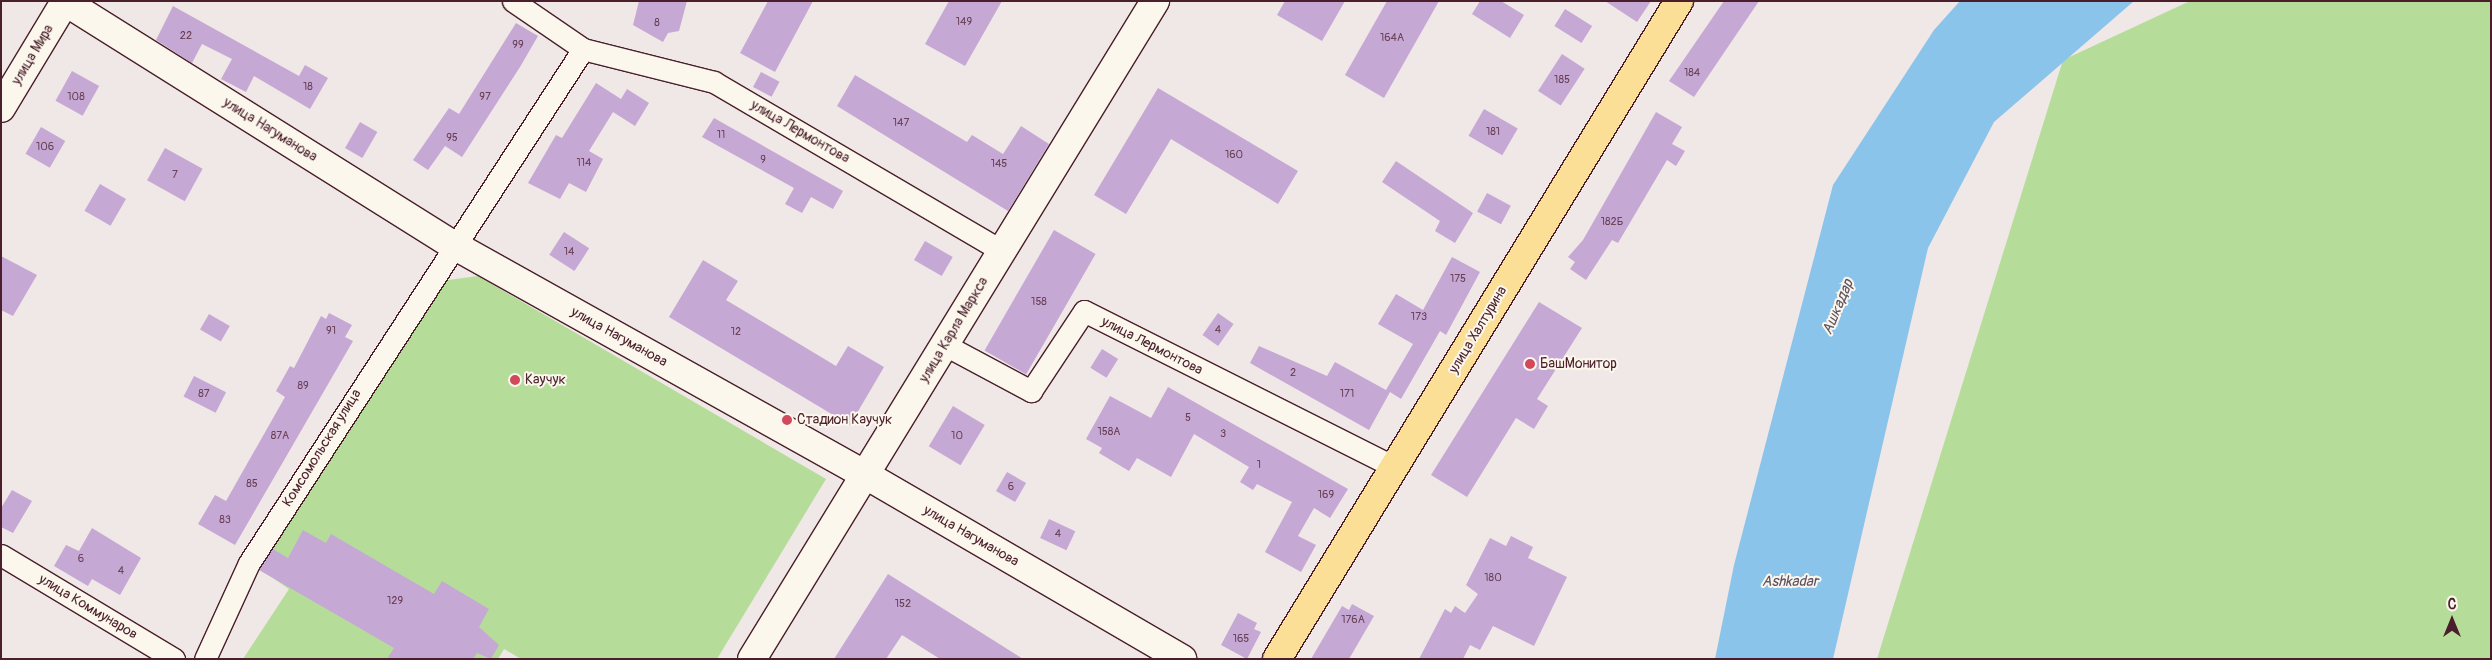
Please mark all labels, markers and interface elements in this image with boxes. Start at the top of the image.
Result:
house number: 149 [956,15,972,29]
house number: 8 [654,16,660,30]
street label: улица Мира [8,22,58,88]
house number: 22 [180,29,192,43]
house number: 164А [1380,31,1404,45]
house number: 99 [512,38,524,52]
house number: 184 [1684,66,1700,80]
house number: 185 [1554,73,1570,87]
house number: 18 [303,80,313,94]
house number: 108 [67,90,85,104]
house number: 97 [479,90,491,104]
street label: улица Нагуманова [220,94,320,166]
street label: улица Лермонтова [748,97,852,167]
house number: 147 [893,116,909,130]
house number: 181 [1486,125,1500,139]
house number: 11 [717,128,725,142]
house number: 95 [446,131,458,145]
house number: 106 [36,140,54,154]
house number: 160 [1225,148,1243,162]
house number: 9 [760,153,766,167]
house number: 114 [577,156,591,170]
house number: 145 [991,157,1007,171]
house number: 7 [172,168,178,182]
house number: 182Б [1601,215,1623,229]
house number: 14 [564,245,574,259]
house number: 175 [1450,272,1466,286]
street label: улица Карла Маркса [916,274,992,386]
water label: Ашкадар [1818,277,1858,337]
street label: улица Халтурина [1445,283,1511,377]
house number: 158 [1031,295,1047,309]
street label: улица Нагуманова [568,304,670,370]
house number: 173 [1411,310,1427,324]
street label: улица Лермонтова [1099,313,1205,379]
house number: 4 [1215,323,1221,337]
house number: 91 [326,324,336,338]
house number: 12 [731,325,741,339]
place label: БашМонитор [1540,356,1617,372]
marker: БашМонитор [1524,358,1536,370]
house number: 2 [1290,366,1296,380]
place label: Каучук [525,372,566,388]
marker: Каучук [509,374,521,386]
house number: 89 [297,379,309,393]
street label: Комсомольская улица [279,386,365,510]
house number: 87 [198,387,210,401]
house number: 171 [1340,387,1354,401]
house number: 5 [1185,411,1191,425]
place label: Стадион Каучук [797,412,892,428]
marker: Стадион Каучук [781,414,793,426]
house number: 158А [1098,425,1120,439]
house number: 3 [1220,427,1226,441]
house number: 87А [271,429,289,443]
house number: 10 [951,429,963,443]
house number: 1 [1257,458,1261,472]
house number: 85 [246,477,258,491]
house number: 6 [1008,480,1014,494]
house number: 169 [1318,488,1334,502]
street label: улица Нагуманова [920,502,1022,570]
house number: 83 [219,513,231,527]
house number: 4 [1055,527,1061,541]
house number: 6 [78,552,84,566]
house number: 4 [118,564,124,578]
street label: улица Коммунаров [35,571,141,643]
house number: 180 [1484,571,1502,585]
water label: Ashkadar [1762,573,1818,591]
house number: 129 [387,594,403,608]
north arrow [2427,595,2477,645]
text: С [2448,596,2456,613]
house number: 152 [895,597,911,611]
house number: 176А [1341,613,1365,627]
house number: 165 [1233,632,1249,646]

